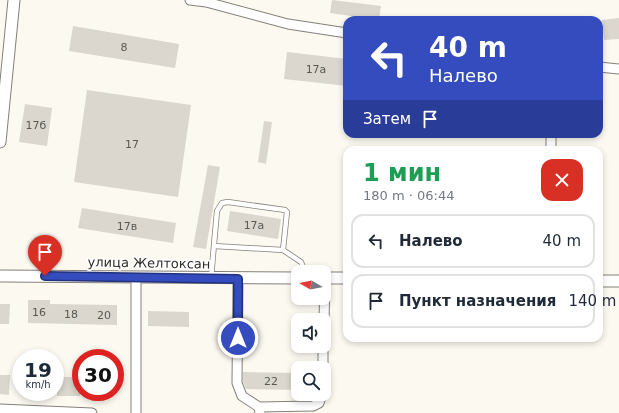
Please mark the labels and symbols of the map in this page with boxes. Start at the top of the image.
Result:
house number: 8 [121,41,128,54]
house number: 17а [306,63,326,76]
house number: 17б [26,119,47,132]
house number: 17 [125,138,139,151]
house number: 17а [244,219,264,232]
house number: 17в [117,220,137,233]
pin [28,235,62,276]
street label: улица Желтоксан [88,254,210,272]
north arrow [291,265,331,305]
house number: 16 [32,306,46,319]
house number: 18 [64,308,78,321]
house number: 20 [97,309,111,322]
position arrow [217,317,259,359]
speed limit sign: 30 [72,349,124,401]
house number: 22 [264,375,278,388]

